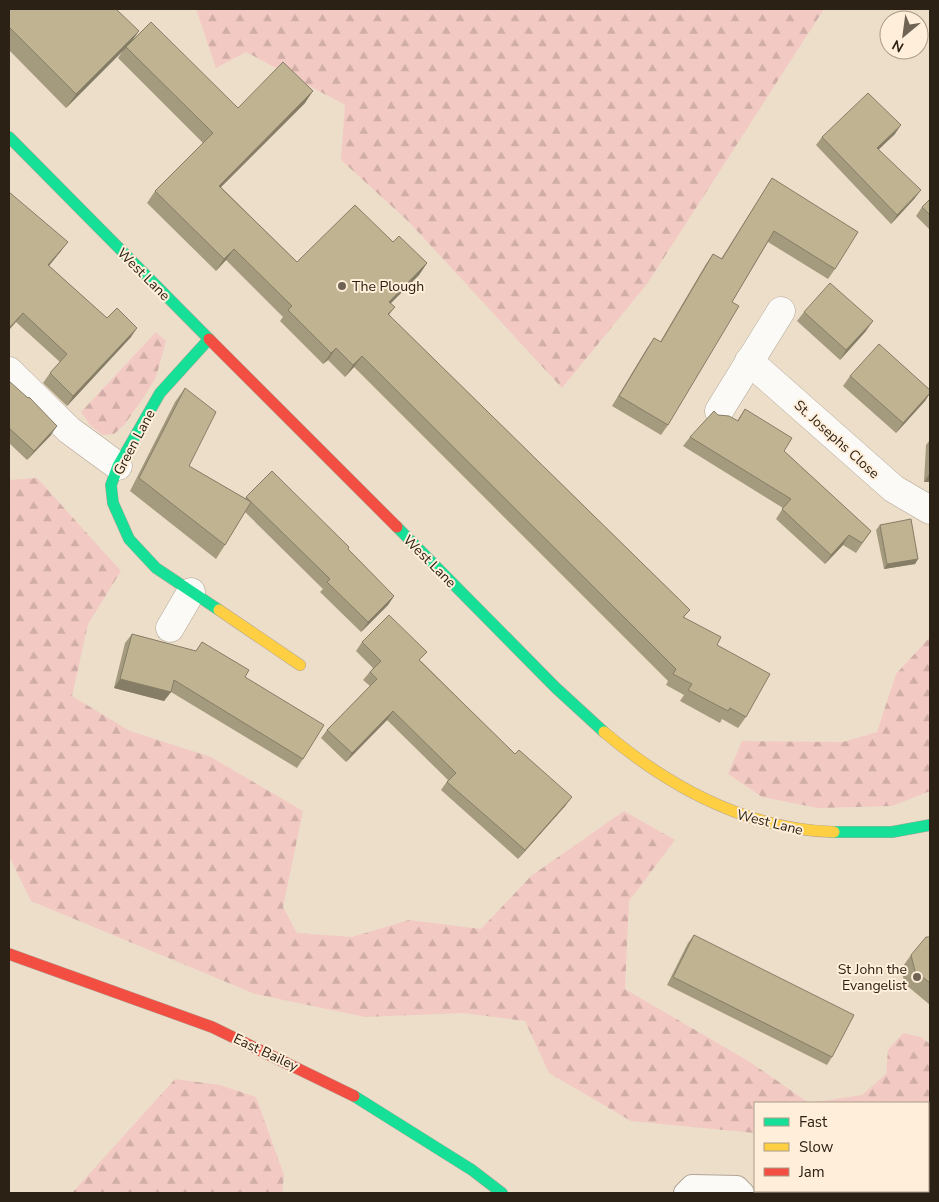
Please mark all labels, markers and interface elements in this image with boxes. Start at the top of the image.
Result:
north arrow [879,10,929,60]
text: N [889,35,907,57]
street label: West Lane [113,244,174,305]
place label: The Plough [352,277,424,296]
marker: The Plough [336,280,348,292]
street label: St. Josephs Close [790,396,883,483]
street label: Green Lane [109,406,160,478]
street label: West Lane [399,531,460,592]
street label: West Lane [735,805,805,840]
place label: St John the Evangelist [838,960,907,995]
marker: St John the Evangelist [911,971,923,983]
street label: East Bailey [230,1029,302,1076]
legend [754,1102,929,1192]
text: Fast [799,1112,828,1132]
text: Slow [799,1137,834,1157]
text: Jam [798,1162,825,1182]

